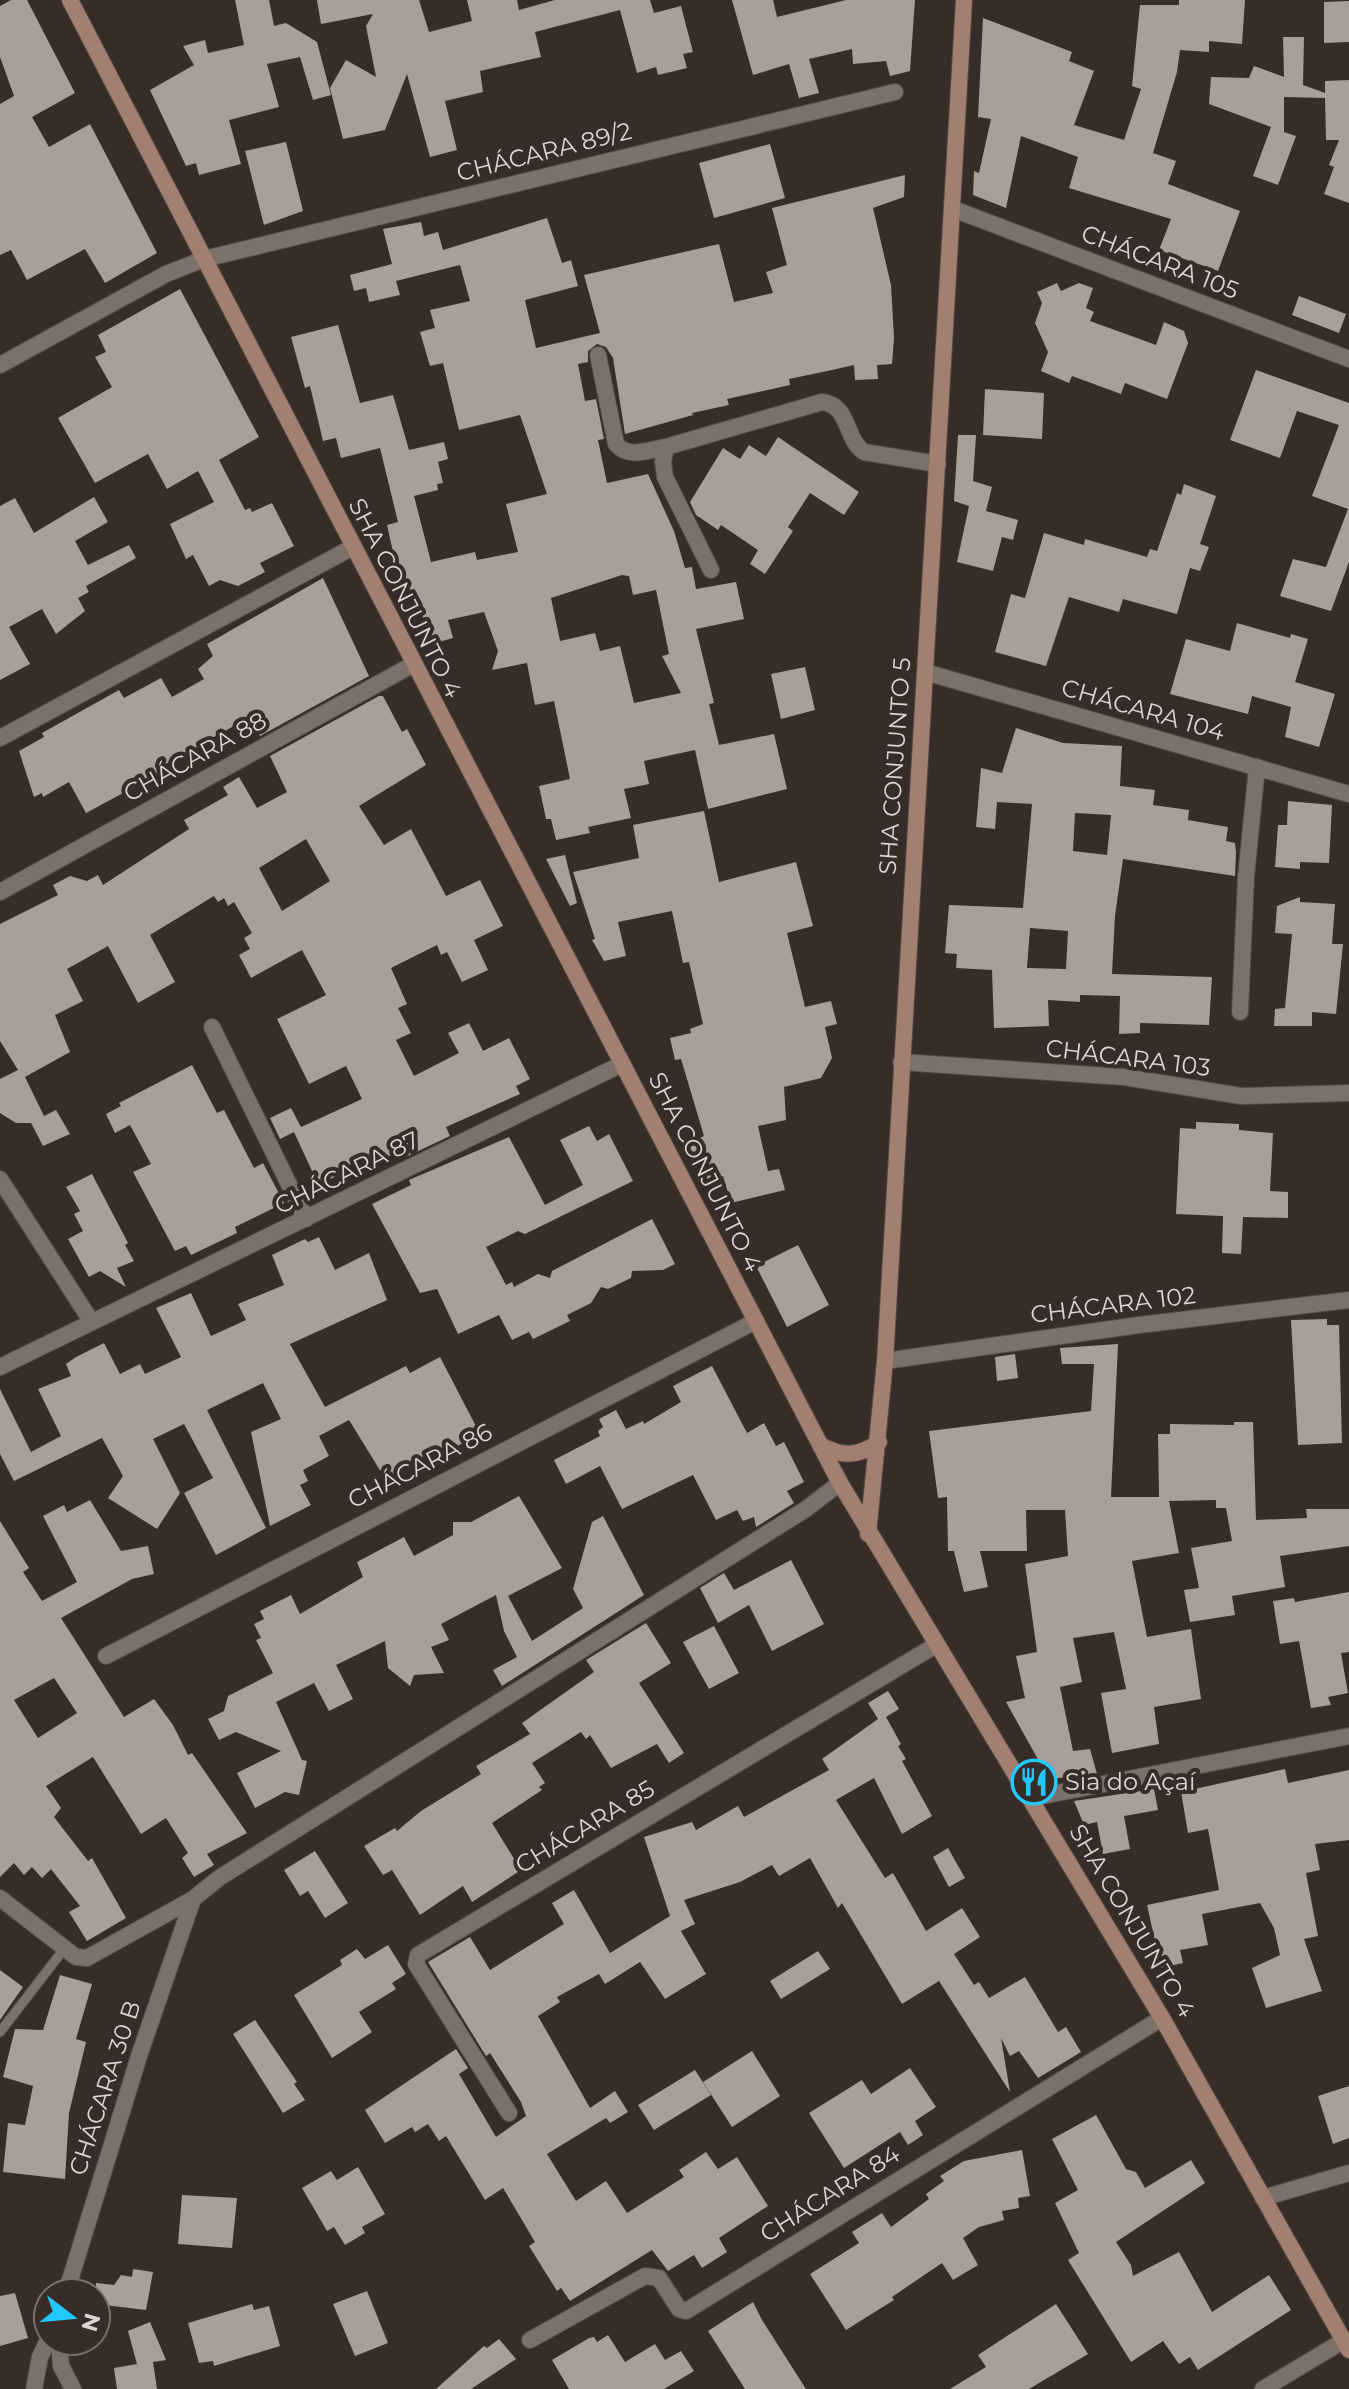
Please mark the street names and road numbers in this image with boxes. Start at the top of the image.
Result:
street label: CHÁCARA 89/2 [453,116,634,187]
street label: CHÁCARA 105 [1077,218,1243,305]
street label: SHA CONJUNTO 4 [343,493,468,702]
street label: SHA CONJUNTO 5 [872,656,917,876]
street label: CHÁCARA 104 [1058,672,1228,747]
street label: CHÁCARA 88 [118,705,271,808]
street label: CHÁCARA 103 [1044,1033,1212,1082]
street label: SHA CONJUNTO 4 [643,1067,768,1276]
street label: CHÁCARA 87 [270,1125,424,1220]
street label: CHÁCARA 102 [1029,1280,1197,1329]
street label: CHÁCARA 86 [343,1417,497,1514]
street label: CHÁCARA 85 [510,1774,660,1879]
street label: SHA CONJUNTO 4 [1063,1819,1202,2023]
street label: CHÁCARA 30 B [63,1997,146,2179]
street label: CHÁCARA 84 [754,2139,905,2248]

